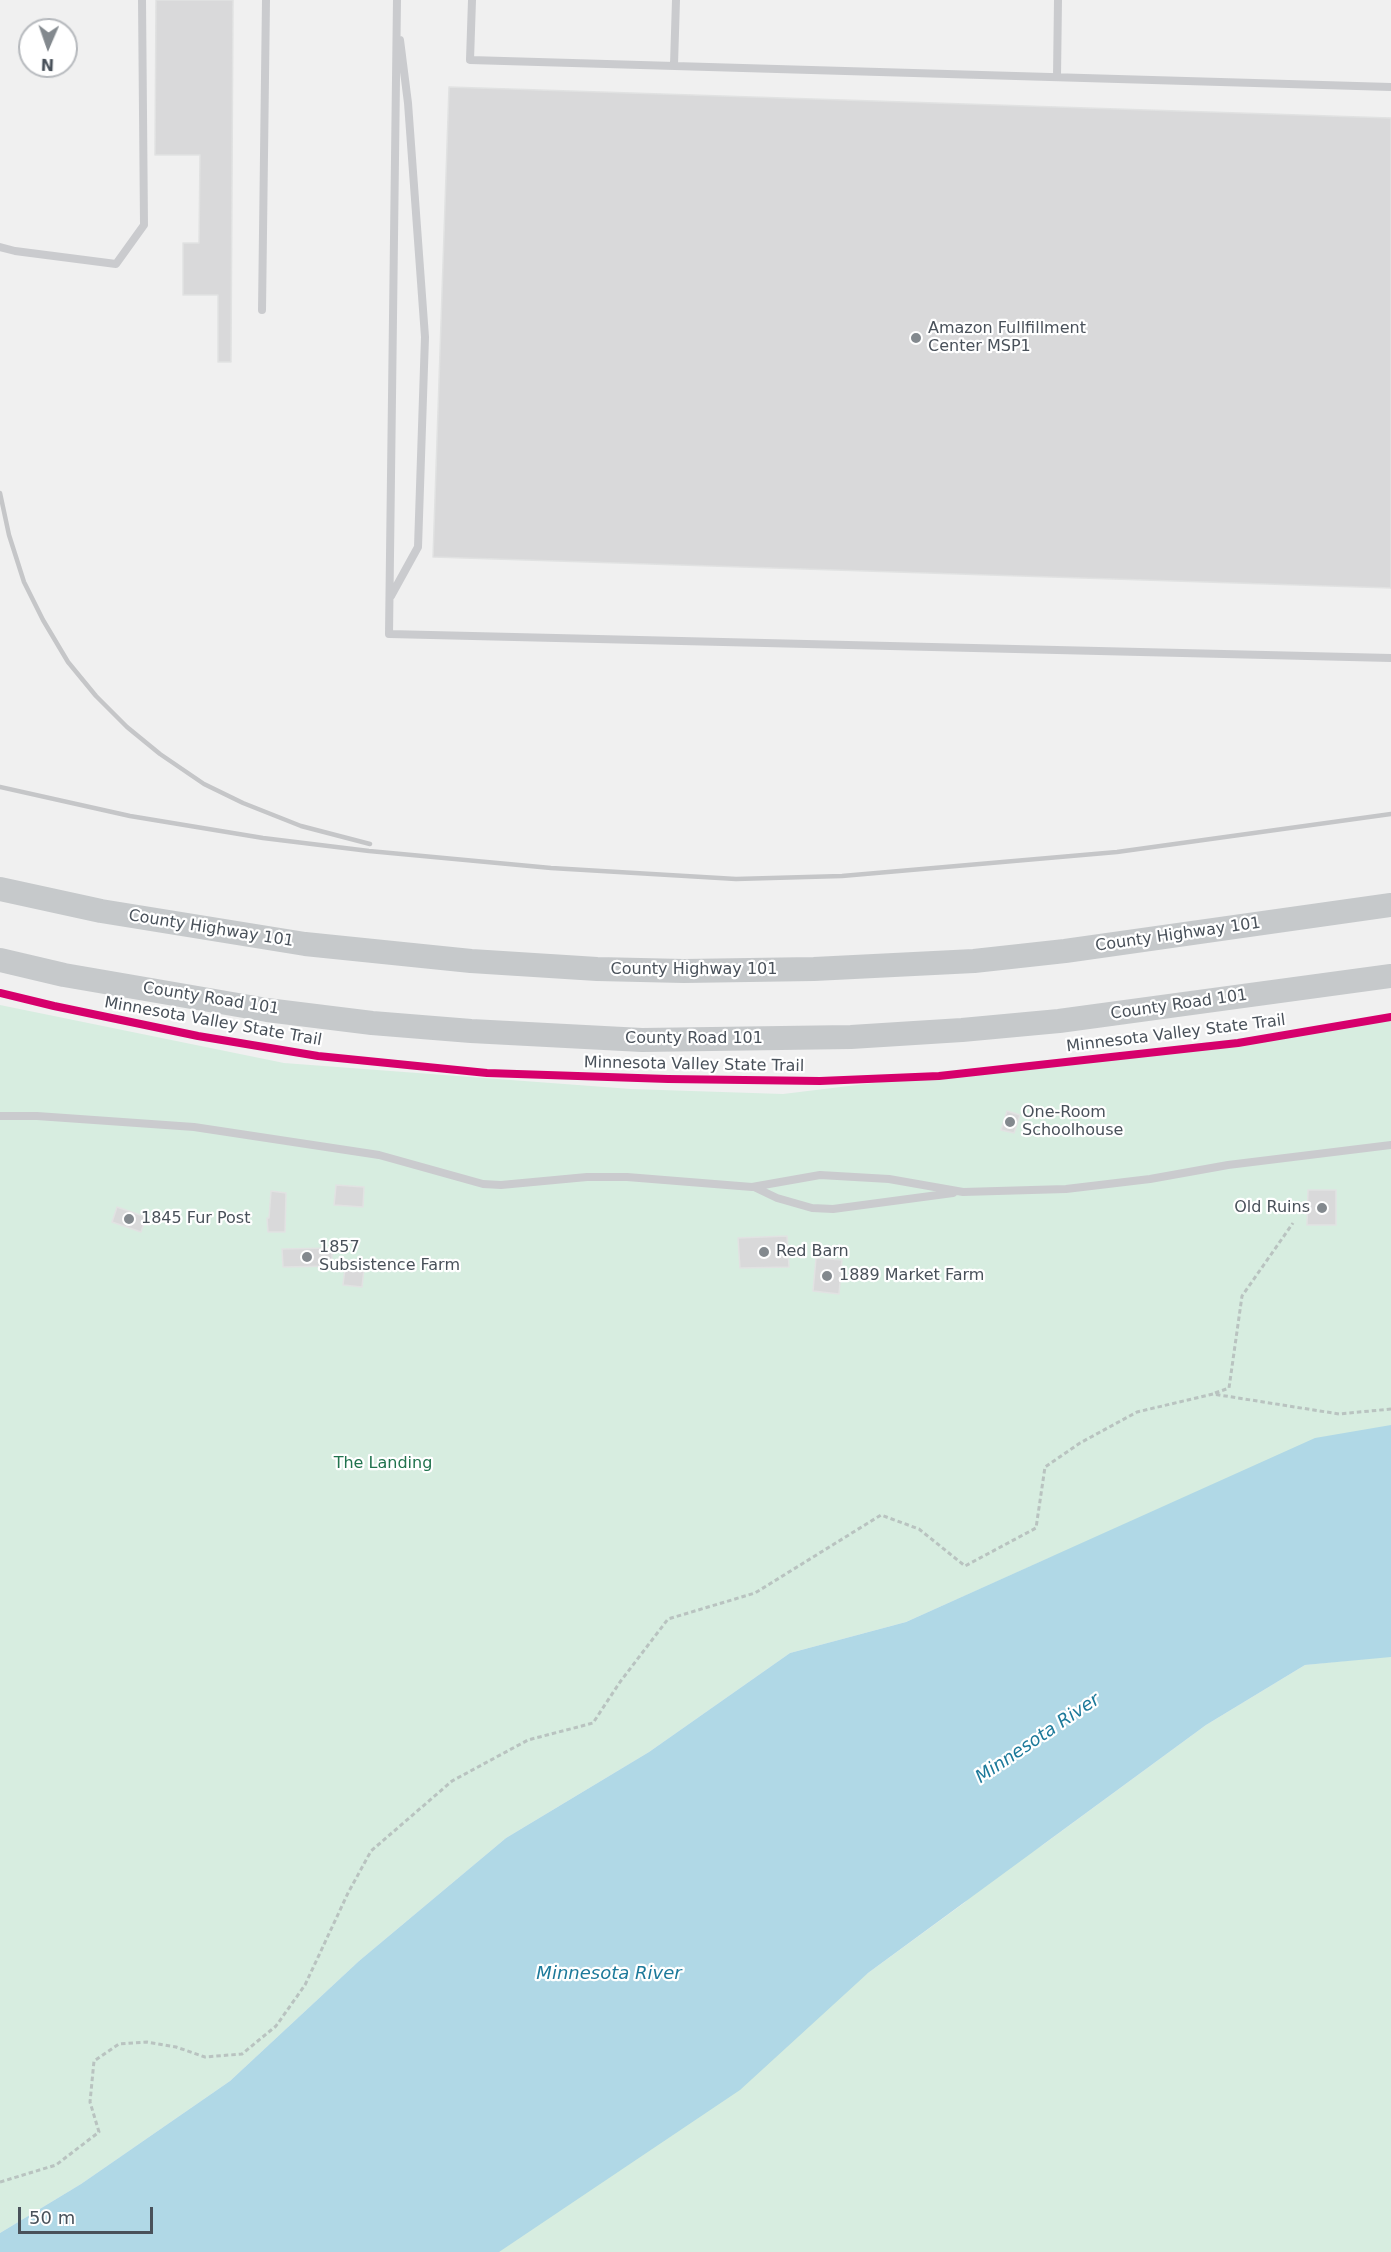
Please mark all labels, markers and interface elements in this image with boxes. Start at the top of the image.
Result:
north arrow [18,18,78,78]
text: N [40,55,54,74]
place label: Amazon Fullfillment Center MSP1 [928,319,1086,357]
marker: Amazon Fullfillment Center MSP1 [909,331,923,345]
street label: County Highway 101 [127,906,295,952]
street label: County Highway 101 [1094,914,1262,956]
street label: County Highway 101 [611,960,777,980]
street label: County Road 101 [141,979,281,1019]
street label: County Road 101 [1109,986,1249,1024]
street label: Minnesota Valley State Trail [103,993,323,1051]
street label: Minnesota Valley State Trail [1065,1011,1287,1057]
street label: County Road 101 [625,1029,763,1049]
street label: Minnesota Valley State Trail [584,1053,804,1077]
place label: One-Room Schoolhouse [1022,1103,1123,1141]
marker: One-Room Schoolhouse [1003,1115,1017,1129]
place label: Old Ruins [1234,1198,1310,1218]
marker: Old Ruins [1315,1201,1329,1215]
place label: 1845 Fur Post [141,1209,250,1229]
marker: 1845 Fur Post [122,1212,136,1226]
place label: 1857 Subsistence Farm [319,1238,460,1276]
place label: Red Barn [776,1242,849,1262]
marker: Red Barn [757,1245,771,1259]
marker: 1857 Subsistence Farm [300,1250,314,1264]
place label: 1889 Market Farm [839,1266,984,1286]
marker: 1889 Market Farm [820,1269,834,1283]
park label: The Landing [334,1454,432,1474]
water label: Minnesota River [972,1689,1104,1789]
water label: Minnesota River [536,1963,682,1985]
scale bar [21,2195,156,2233]
text: 50 m [29,2207,75,2228]

